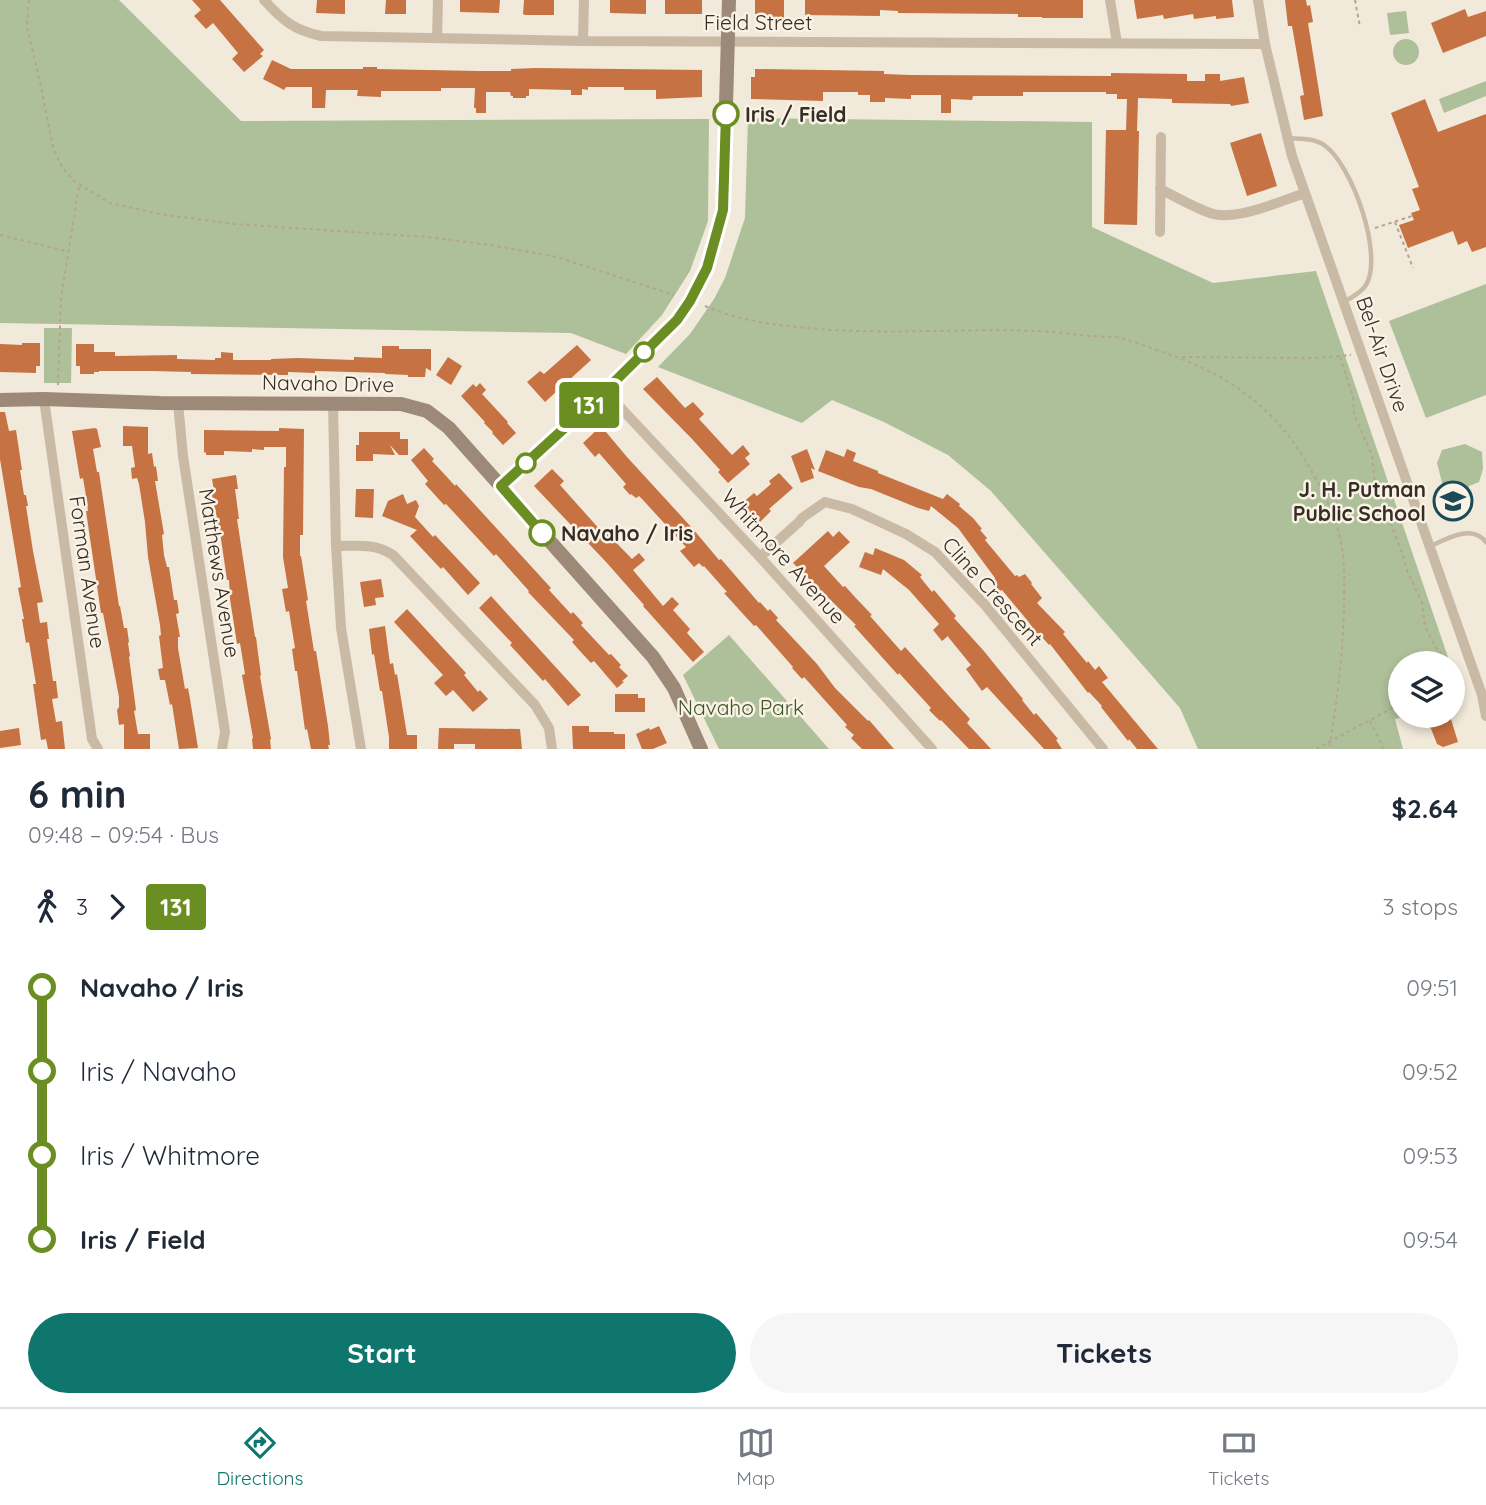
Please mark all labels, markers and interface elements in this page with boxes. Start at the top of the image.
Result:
street label: Field Street [704,9,812,35]
marker: Iris / Field [713,101,739,127]
place label: Iris / Field [745,101,846,127]
street label: Bel-Air Drive [1351,293,1415,415]
unlabelled marker [634,342,654,362]
street label: Navaho Drive [262,369,394,397]
line badge: 131 [549,382,629,428]
text: 131 [573,390,605,420]
unlabelled marker [516,453,536,473]
place label: J. H. Putman Public School [1293,476,1426,526]
school or university icon: J. H. Putman Public School [1432,480,1474,522]
street label: Whitmore Avenue [717,483,851,629]
street label: Matthews Avenue [194,486,246,660]
street label: Forman Avenue [64,494,112,650]
marker: Navaho / Iris [529,520,555,546]
place label: Navaho / Iris [561,520,693,546]
street label: Cline Crescent [937,531,1049,651]
map controls [1388,651,1465,728]
button: layers [1388,651,1465,728]
park label: Navaho Park [678,694,804,720]
text: 6 min [28,770,126,818]
text: $2.64 [1392,792,1458,825]
text: 09:48 – 09:54 · Bus [28,820,219,849]
icon: walk [28,888,66,926]
icon: forward [98,888,136,926]
text: 3 [76,892,88,921]
text: 131 [160,892,192,922]
text: 3 stops [1383,892,1458,921]
text: Navaho / Iris [80,971,244,1004]
text: 09:51 [1406,973,1458,1002]
text: Iris / Navaho [80,1055,236,1088]
text: 09:52 [1402,1057,1458,1086]
text: Iris / Whitmore [80,1139,260,1172]
text: 09:53 [1403,1141,1458,1170]
text: Iris / Field [80,1223,206,1256]
text: 09:54 [1403,1225,1458,1254]
button: Start [28,1313,736,1393]
button: Tickets [750,1313,1458,1393]
tab: Directions [216,1424,304,1490]
tab: Map [736,1424,775,1490]
tab: Tickets [1208,1424,1270,1490]

